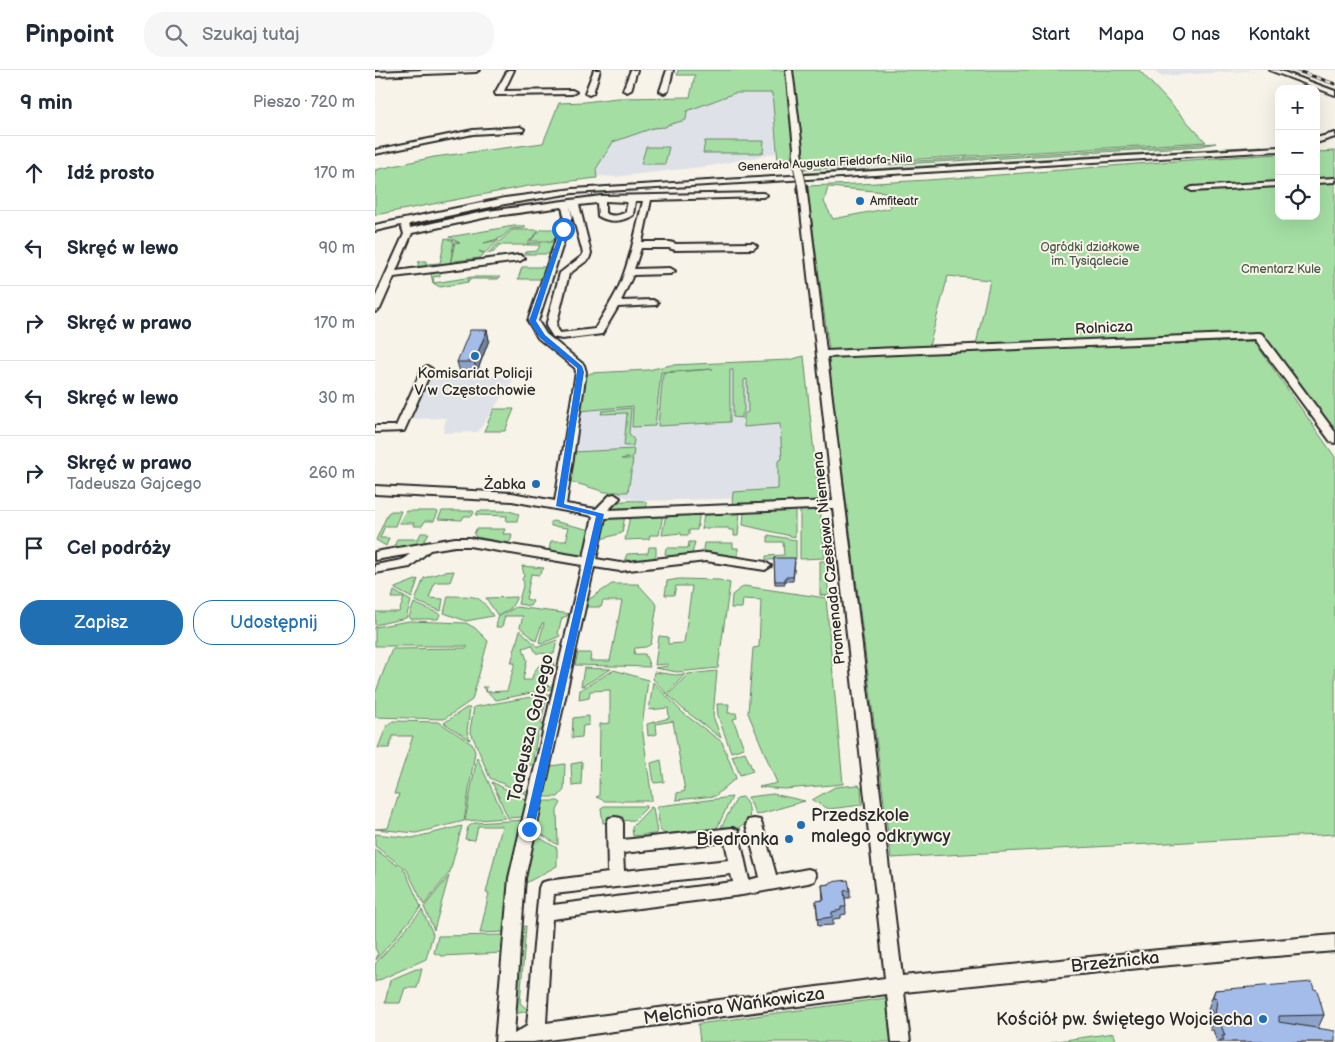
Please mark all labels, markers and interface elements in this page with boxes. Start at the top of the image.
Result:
search box [144,12,494,57]
text: Pinpoint [25,20,114,49]
icon: search [162,21,190,49]
text: Szukaj tutaj [202,23,299,46]
text: Start [1032,24,1070,45]
text: Mapa [1098,24,1144,45]
text: O nas [1172,24,1220,45]
text: Kontakt [1248,24,1310,45]
map controls [1275,85,1320,220]
button: + [1275,85,1320,130]
text: 9 min [20,90,73,115]
text: Pieszo · 720 m [253,93,355,112]
button: − [1275,130,1320,175]
street label: Generała Augusta Fieldorfa-Nila [737,151,913,175]
icon: ahead [20,159,48,187]
text: Idź prosto [67,162,155,185]
text: 170 m [314,164,355,183]
button: locate [1275,175,1320,220]
place label: Amfiteatr [870,194,919,209]
marker: Amfiteatr [854,195,866,207]
route start [552,218,575,241]
icon: left [20,234,48,262]
text: Skręć w lewo [67,237,179,260]
text: 90 m [319,239,355,258]
park label: Ogródki działkowe im. Tysiąclecie [1040,240,1140,269]
park label: Cmentarz Kule [1241,262,1321,277]
icon: right [20,309,48,337]
text: Skręć w prawo [67,312,192,335]
text: 170 m [314,314,355,333]
street label: Rolnicza [1075,317,1133,339]
marker: Komisariat Policji V w Częstochowie [469,350,481,362]
place label: Komisariat Policji V w Częstochowie [414,364,536,400]
icon: left [20,384,48,412]
text: Skręć w lewo [67,387,179,410]
text: 30 m [318,389,355,408]
street label: Promenada Czesława Niemena [808,451,850,665]
text: Skręć w prawo [67,452,192,475]
icon: right [20,459,48,487]
text: 260 m [309,464,355,483]
text: Tadeusza Gajcego [67,475,202,494]
place label: Żabka [483,475,526,494]
marker: Żabka [530,478,542,490]
icon: arrive [20,534,48,562]
text: Cel podróży [67,537,171,560]
button: Zapisz [20,600,183,645]
button: Udostępnij [193,600,355,645]
street label: Tadeusza Gajcego [504,652,558,804]
place label: Przedszkole malego odkrywcy [811,805,951,847]
route end [518,818,541,841]
marker: Przedszkole malego odkrywcy [795,819,807,831]
place label: Biedronka [696,829,779,850]
marker: Biedronka [783,833,795,845]
street label: Brzeźnicka [1070,947,1160,977]
street label: Melchiora Wańkowicza [642,983,826,1029]
place label: Kościół pw. świętego Wojciecha [996,1009,1253,1030]
marker: Kościół pw. świętego Wojciecha [1257,1013,1269,1025]

